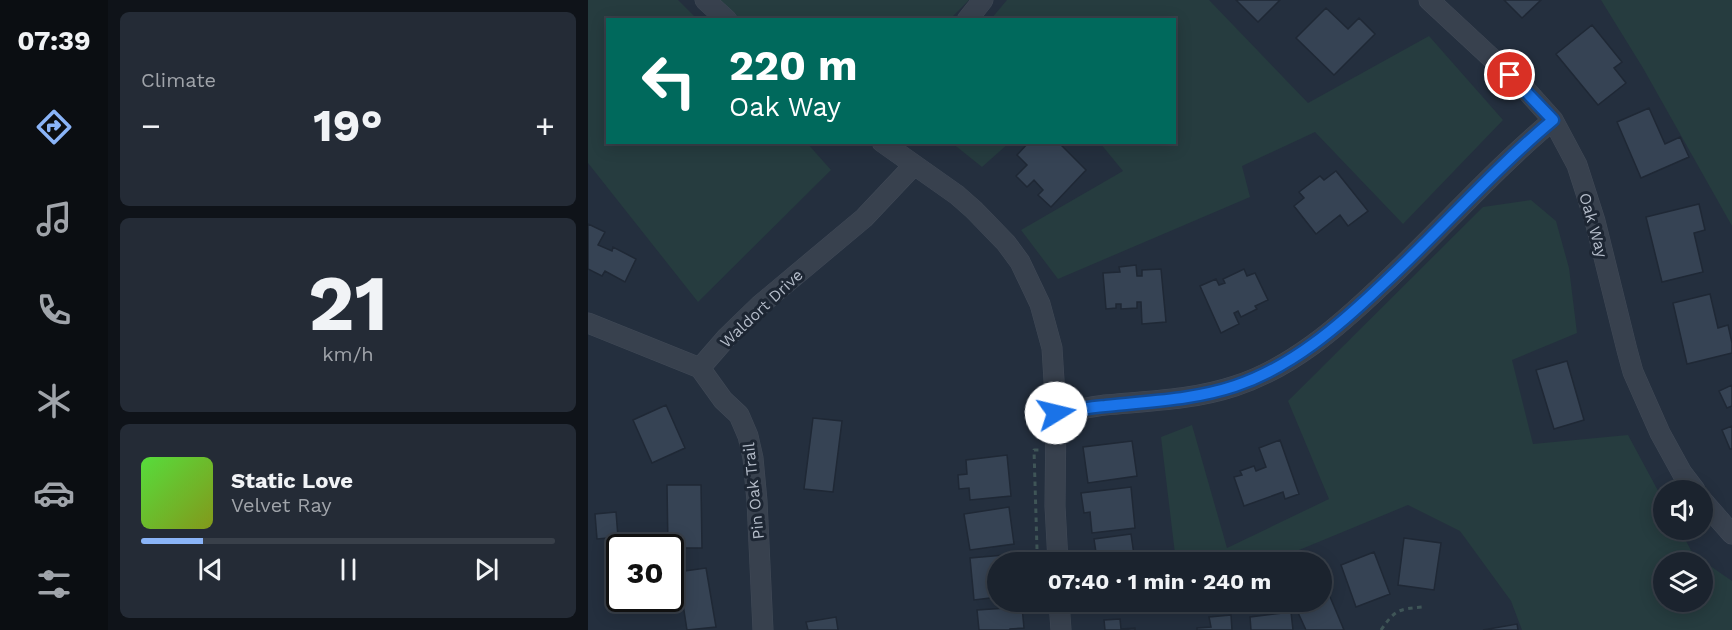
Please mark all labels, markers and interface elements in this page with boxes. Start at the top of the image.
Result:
text: 07:39 [17,25,91,57]
text: 220 m [729,41,858,90]
icon: left [630,42,708,120]
pin [1484,49,1535,100]
icon: arrive [1493,58,1526,91]
text: Climate [141,68,216,92]
text: Oak Way [729,91,841,123]
text: 19° [313,99,383,152]
icon: directions [33,106,75,148]
text: − [141,106,161,145]
text: + [535,106,555,145]
street label: Oak Way [1575,191,1612,260]
icon: music [33,198,75,240]
text: 21 [308,257,388,349]
street label: Waldort Drive [716,265,807,352]
icon: phone [33,289,75,331]
text: km/h [322,342,374,366]
icon: climate [33,380,75,422]
position arrow [1024,381,1088,445]
street label: Pin Oak Trail [739,442,768,540]
text: Static Love [231,468,353,493]
icon: car [33,472,75,514]
map controls [1653,480,1713,612]
button: sound [1653,480,1713,540]
text: Velvet Ray [231,493,332,517]
speed limit sign: 30 [606,534,684,612]
button: layers [1653,552,1713,612]
icon: previous [194,553,227,586]
icon: pause [332,553,365,586]
icon: next [470,553,503,586]
icon: filters [33,563,75,605]
text: 07:40 · 1 min · 240 m [1048,569,1271,594]

